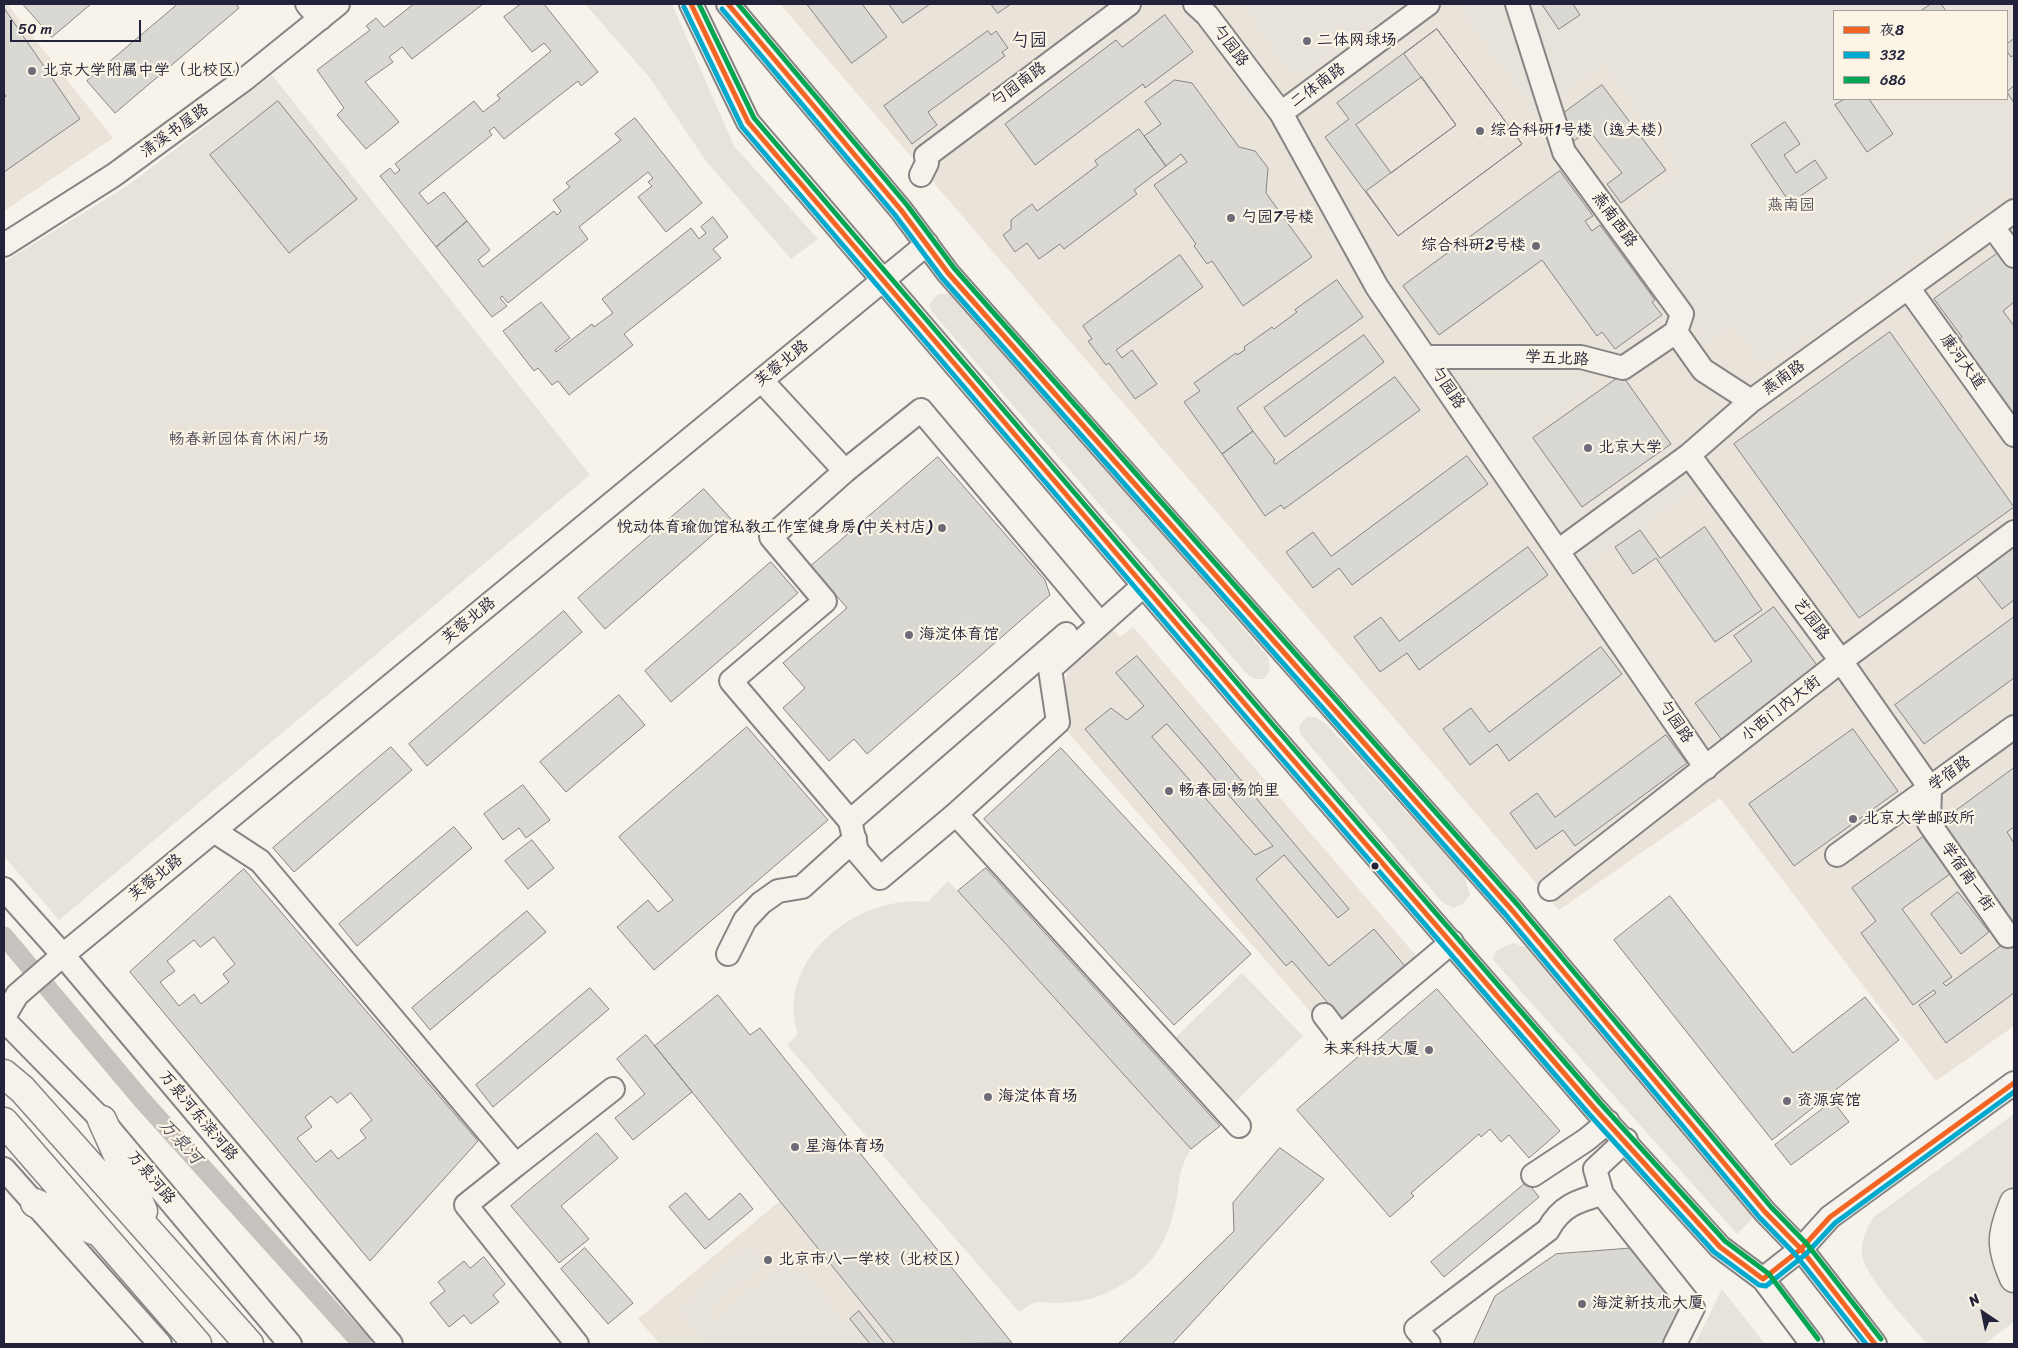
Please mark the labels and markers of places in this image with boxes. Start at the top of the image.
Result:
place label: 二体网球场 [1317,31,1397,51]
marker: 二体网球场 [1301,35,1313,47]
place label: 北京大学附属中学（北校区） [42,61,250,81]
marker: 北京大学附属中学（北校区） [26,65,38,77]
place label: 综合科研1号楼（逸夫楼） [1490,121,1673,141]
marker: 综合科研1号楼（逸夫楼） [1474,125,1486,137]
place label: 勺园7号楼 [1241,208,1314,228]
marker: 勺园7号楼 [1225,212,1237,224]
place label: 综合科研2号楼 [1421,236,1526,256]
marker: 综合科研2号楼 [1530,240,1542,252]
place label: 北京大学 [1598,438,1662,458]
marker: 北京大学 [1582,442,1594,454]
place label: 悦动体育瑜伽馆私教工作室健身房(中关村店) [617,518,932,538]
marker: 悦动体育瑜伽馆私教工作室健身房(中关村店) [936,522,948,534]
place label: 海淀体育馆 [919,625,999,645]
marker: 海淀体育馆 [903,629,915,641]
place label: 畅春园·畅饷里 [1179,781,1279,801]
marker: 畅春园·畅饷里 [1163,785,1175,797]
place label: 北京大学邮政所 [1863,809,1975,829]
marker: 北京大学邮政所 [1847,813,1859,825]
unlabelled marker [1370,861,1380,871]
place label: 未来科技大厦 [1323,1040,1419,1060]
marker: 未来科技大厦 [1423,1044,1435,1056]
place label: 海淀体育场 [998,1087,1078,1107]
marker: 海淀体育场 [982,1091,994,1103]
place label: 资源宾馆 [1797,1091,1861,1111]
marker: 资源宾馆 [1781,1095,1793,1107]
place label: 星海体育场 [805,1137,885,1157]
marker: 星海体育场 [789,1141,801,1153]
place label: 北京市八一学校（北校区） [778,1250,970,1270]
marker: 北京市八一学校（北校区） [762,1254,774,1266]
place label: 海淀新技术大厦 [1592,1294,1704,1314]
marker: 海淀新技术大厦 [1576,1298,1588,1310]

